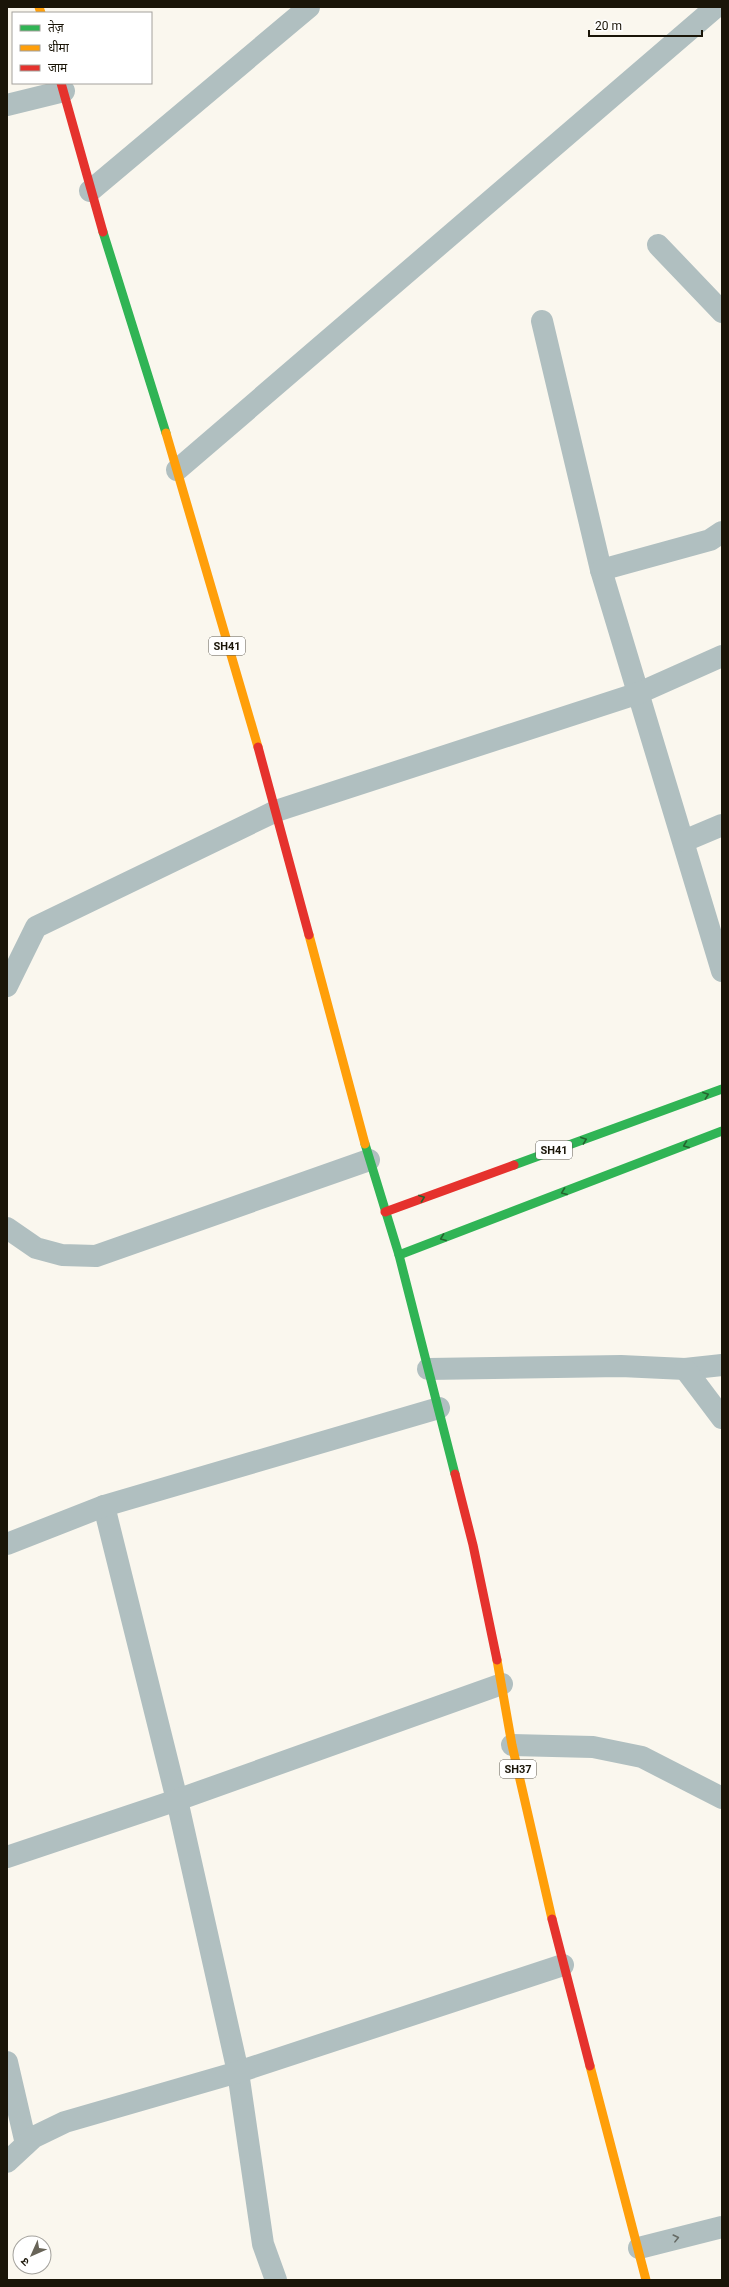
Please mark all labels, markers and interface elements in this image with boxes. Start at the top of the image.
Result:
legend [12,12,152,84]
scale bar [589,12,702,38]
text: 20 m [595,19,622,33]
text: तेज़ [48,20,65,35]
text: धीमा [48,40,70,55]
text: जाम [48,61,68,75]
road number: SH41 [209,637,245,655]
one-way arrow [702,1092,709,1100]
one-way arrow [580,1136,587,1144]
road number: SH41 [536,1141,572,1159]
one-way arrow [682,1141,689,1149]
one-way arrow [561,1187,568,1195]
one-way arrow [418,1195,425,1203]
one-way arrow [439,1234,446,1242]
road number: SH37 [500,1760,536,1778]
north arrow [12,2235,52,2275]
one-way arrow [673,2235,680,2243]
text: उ [18,2254,32,2269]

